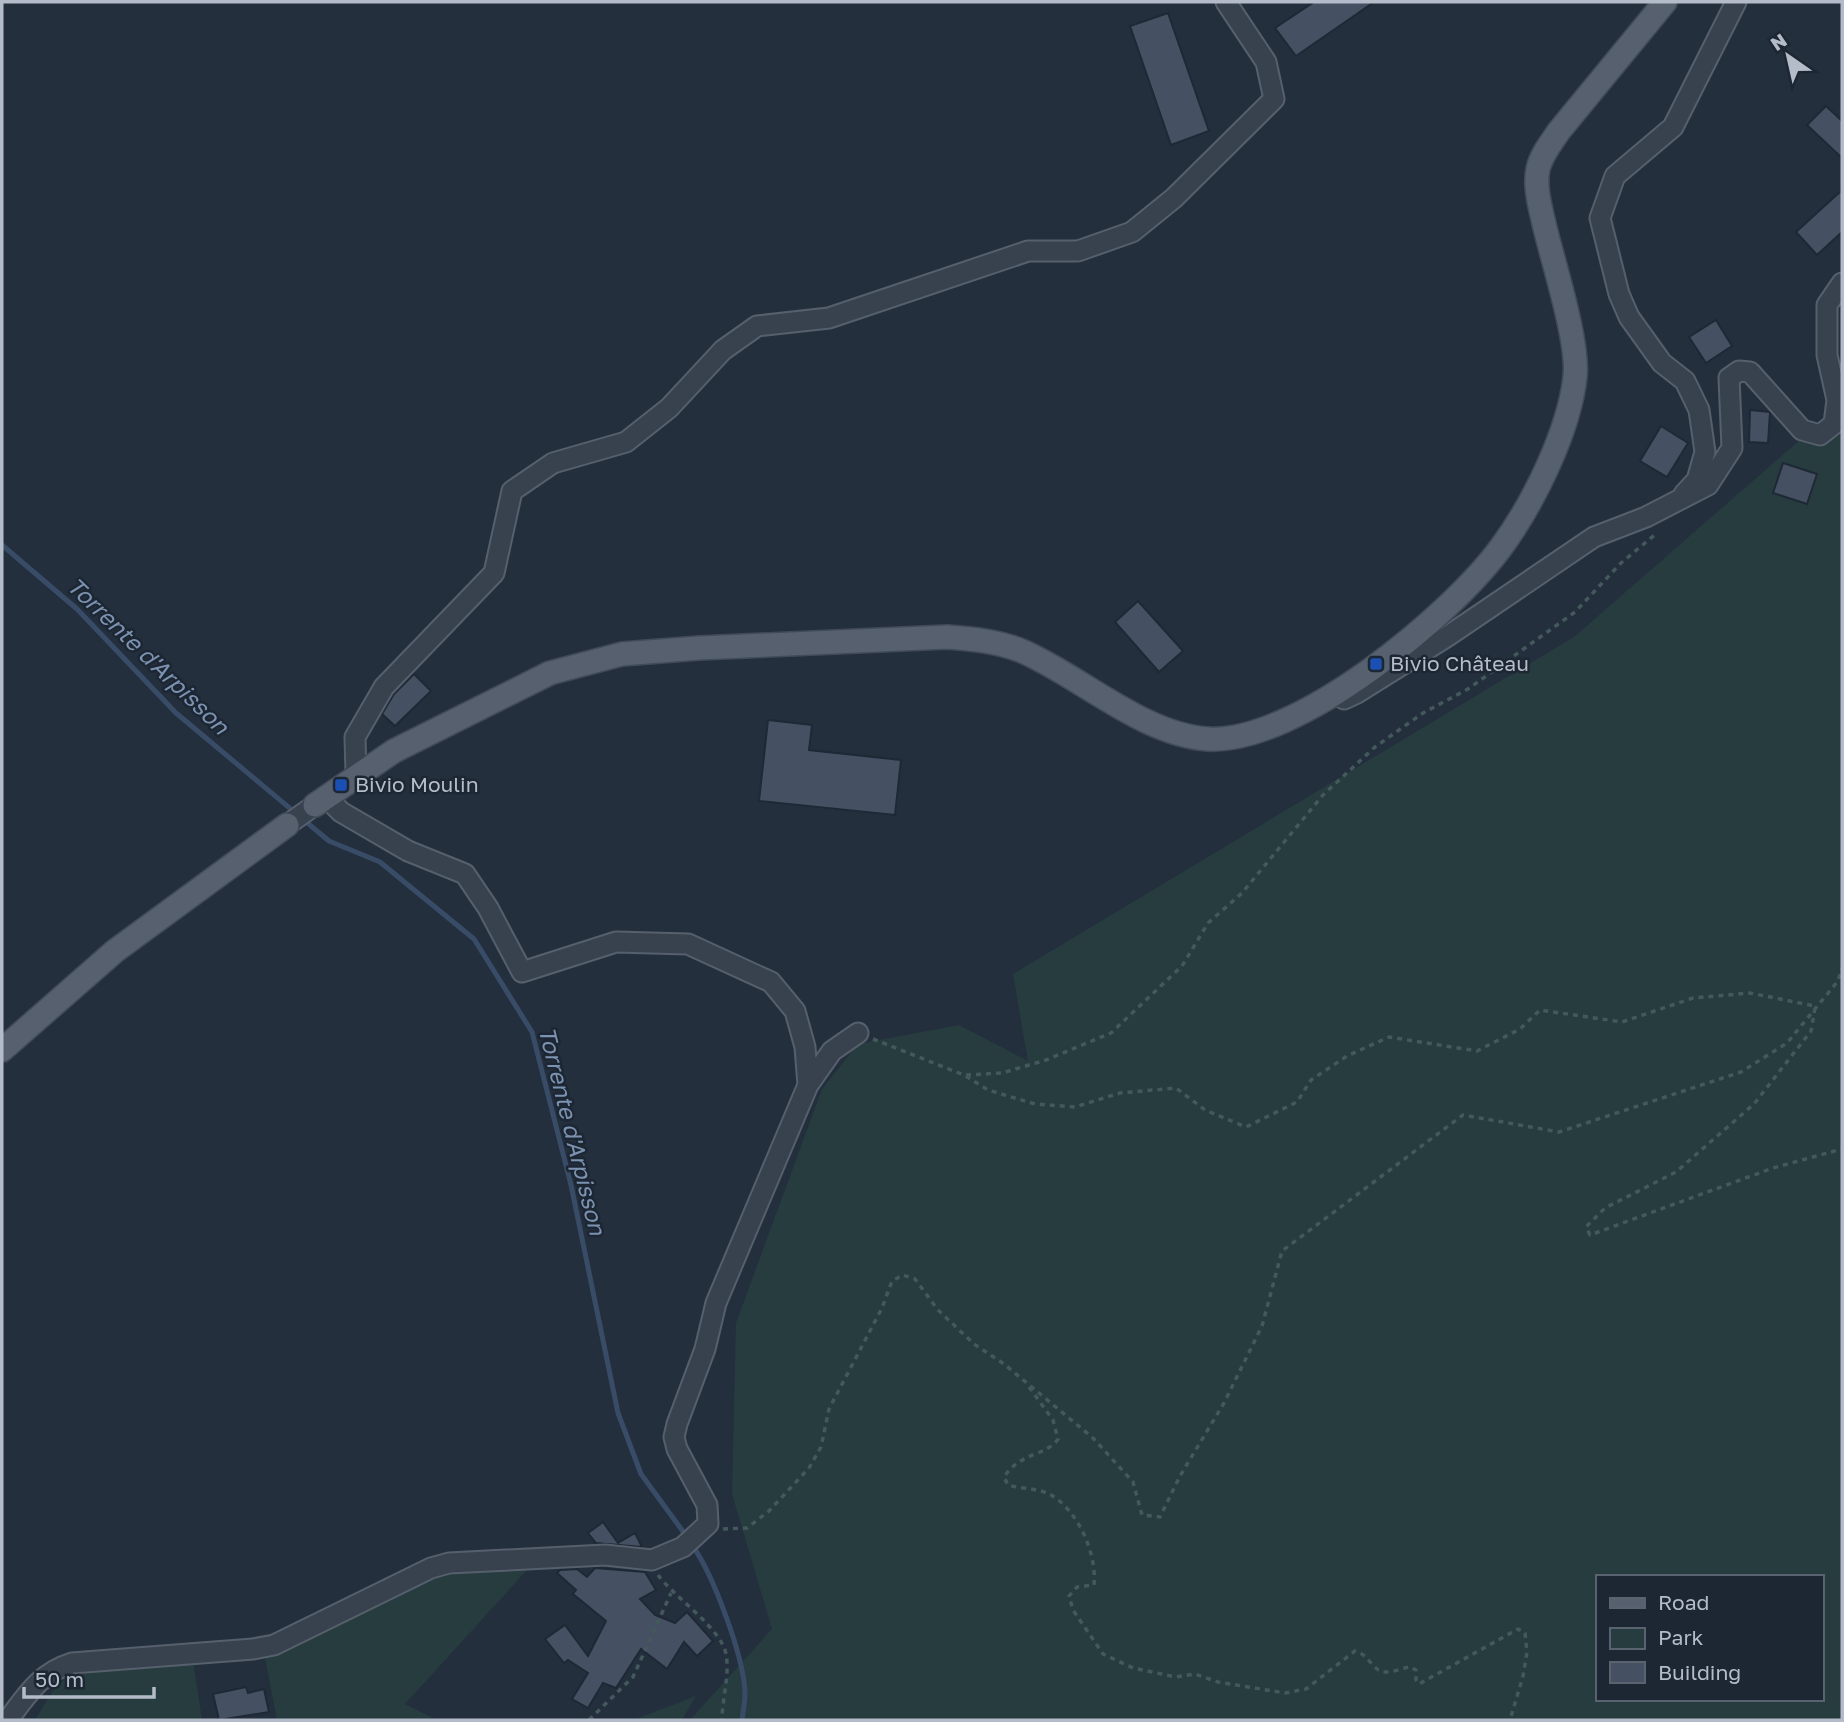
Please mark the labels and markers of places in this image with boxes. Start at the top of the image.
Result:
place label: Bivio Château [1390,650,1529,676]
marker: Bivio Château [1368,656,1384,672]
place label: Bivio Moulin [355,771,479,797]
marker: Bivio Moulin [333,777,349,793]

